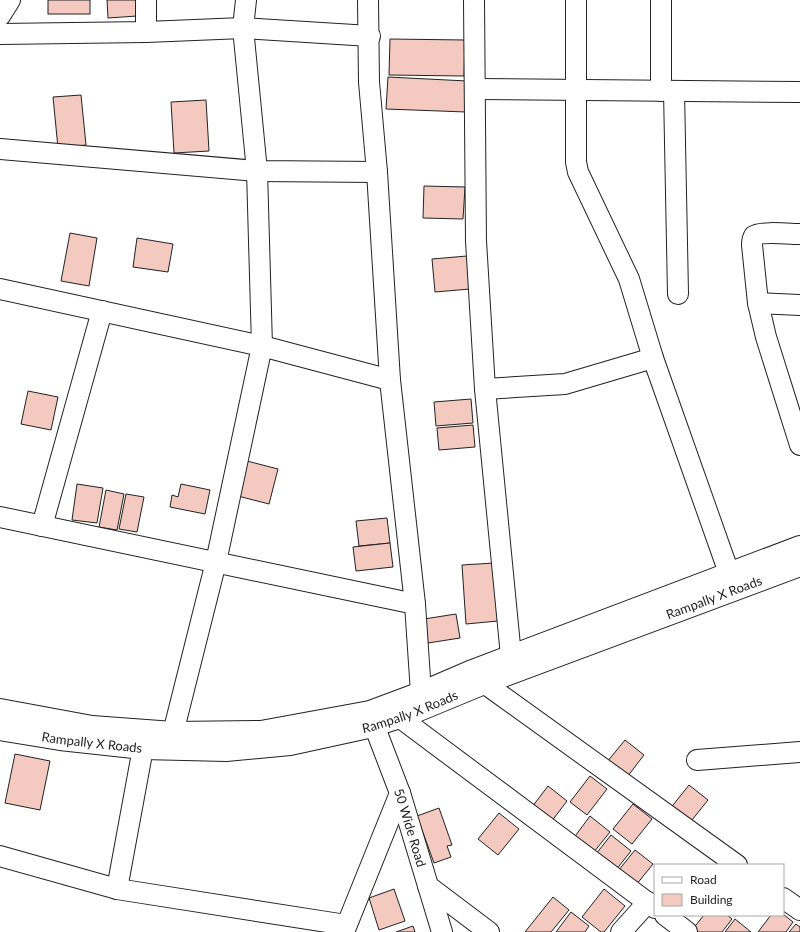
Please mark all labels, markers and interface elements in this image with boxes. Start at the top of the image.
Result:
street label: Rampally X Roads [664,572,764,622]
street label: Rampally X Roads [360,687,461,736]
street label: Rampally X Roads [41,728,143,756]
street label: 50 Wide Road [391,786,430,869]
legend [654,864,784,916]
text: Road [690,872,717,887]
text: Building [690,892,733,907]

